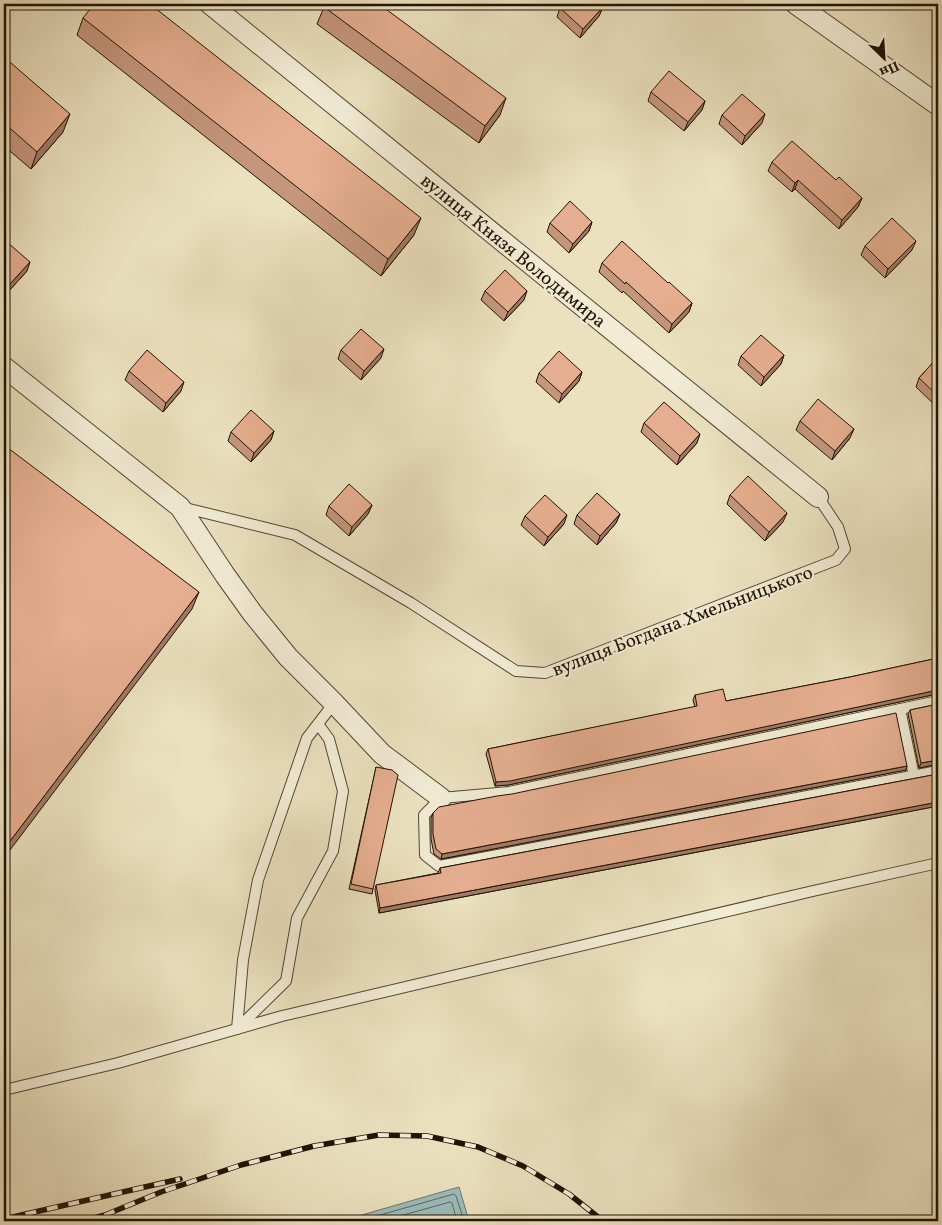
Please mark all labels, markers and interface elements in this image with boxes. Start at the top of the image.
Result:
north arrow [860,32,910,82]
text: Пн [876,56,902,81]
street label: вулиця Князя Володимира [414,168,611,335]
street label: вулиця Богдана Хмельницького [549,560,817,684]

